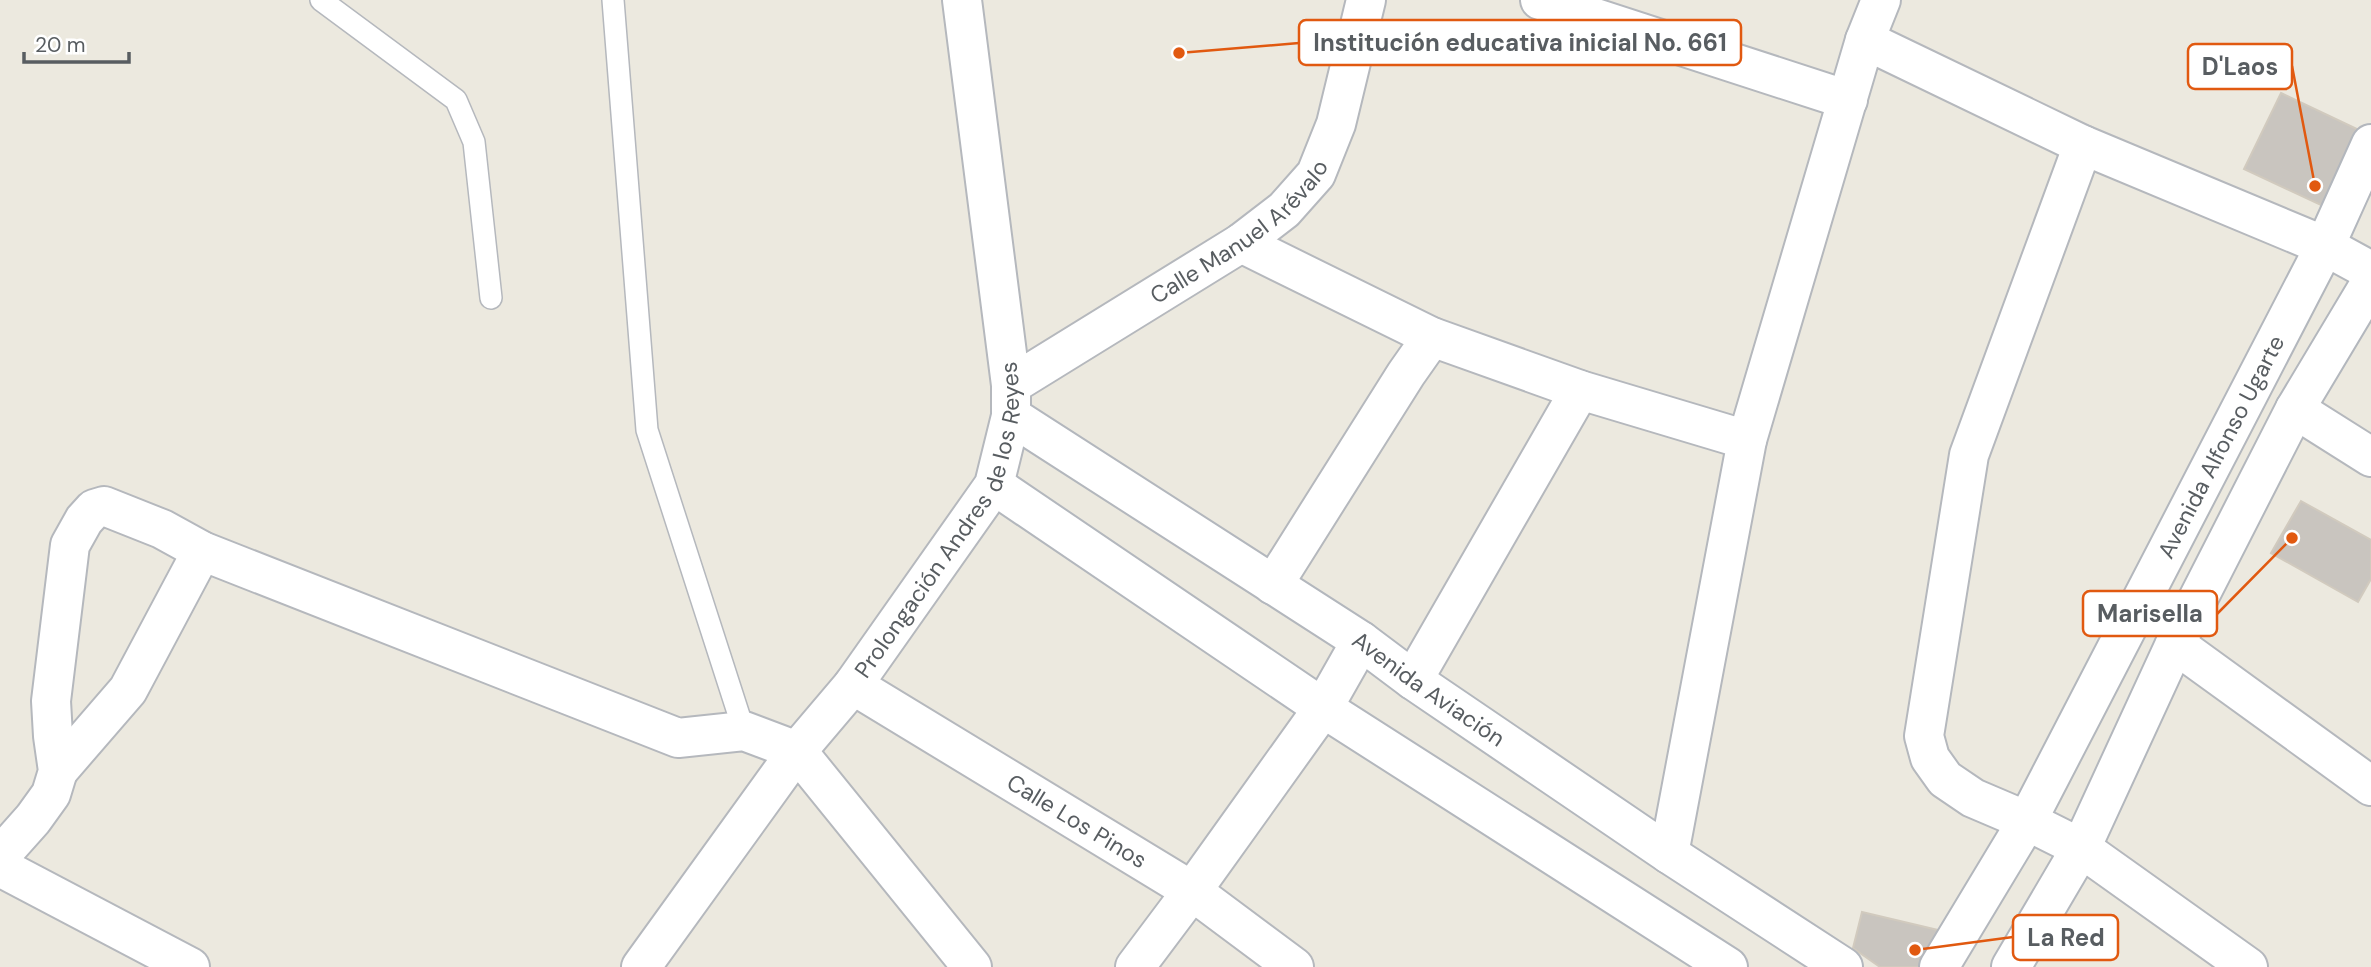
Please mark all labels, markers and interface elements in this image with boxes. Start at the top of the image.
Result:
callout: Institución educativa inicial No. 661 [1299,20,1741,65]
scale bar [24,21,130,65]
text: Institución educativa inicial No. 661 [1313,27,1727,58]
text: 20 m [35,31,86,59]
callout: D'Laos [2188,44,2292,89]
text: D'Laos [2202,51,2278,82]
street label: Calle Manuel Arévalo [1144,156,1335,311]
street label: Avenida Alfonso Ugarte [2151,330,2291,563]
street label: Prolongación Andres de los Reyes [848,360,1027,684]
callout: Marisella [2083,591,2217,636]
text: Marisella [2097,598,2203,629]
street label: Avenida Aviación [1347,624,1511,753]
street label: Calle Los Pinos [1001,767,1153,875]
callout: La Red [2013,915,2118,960]
text: La Red [2027,922,2105,953]

